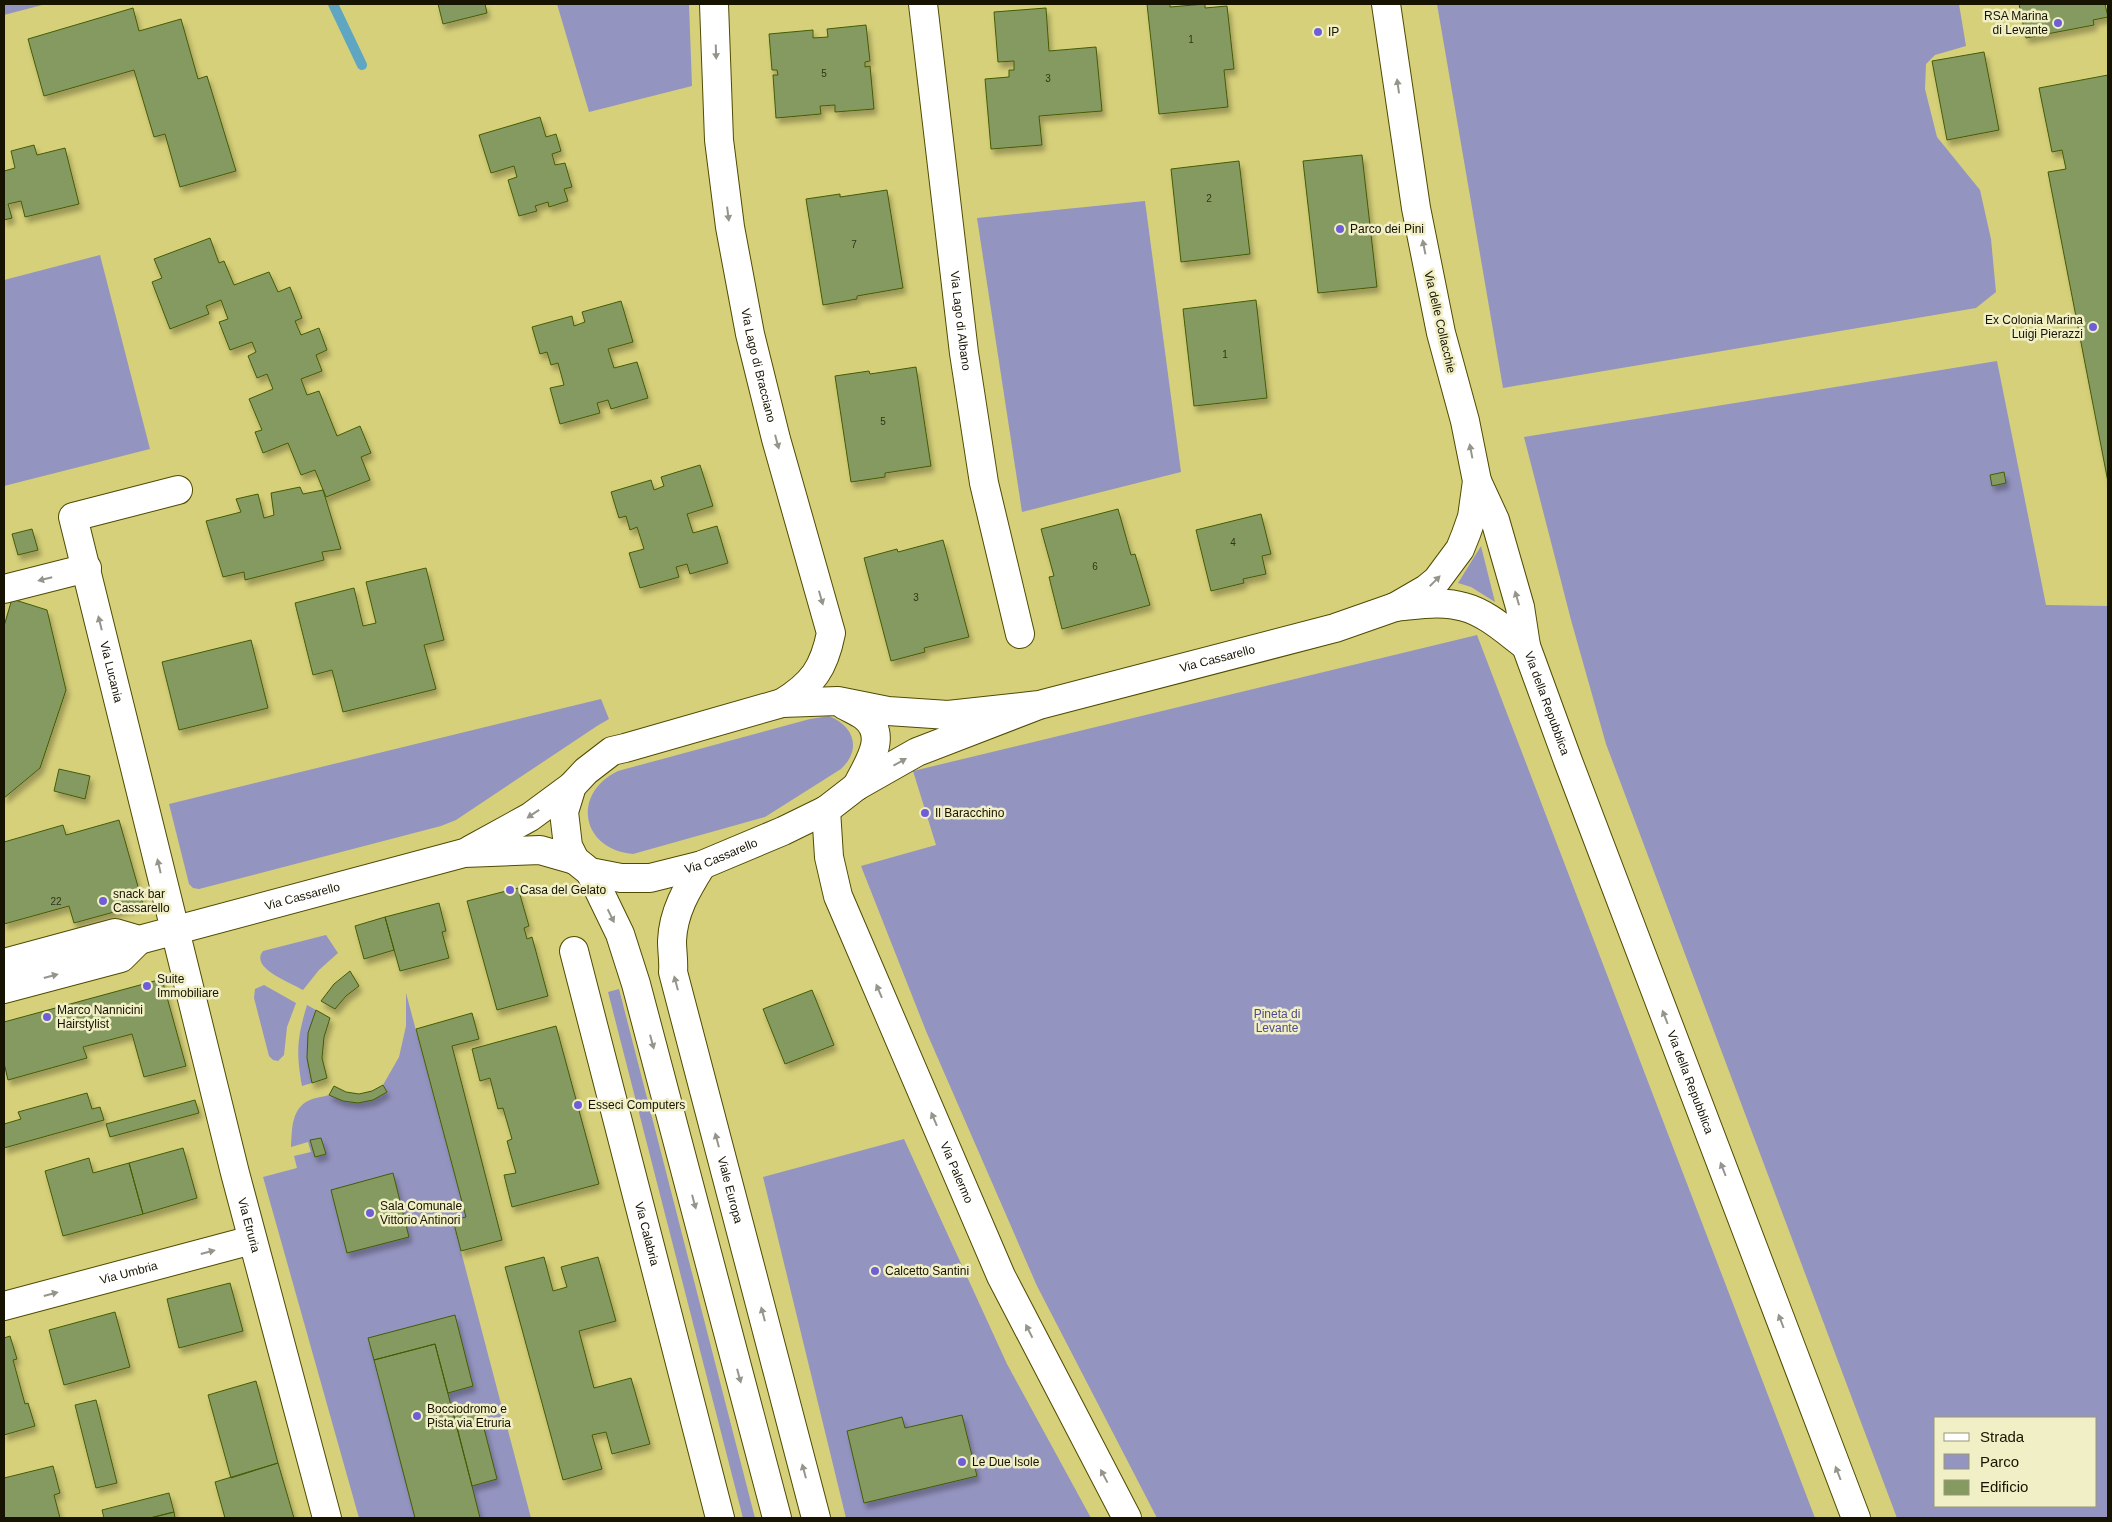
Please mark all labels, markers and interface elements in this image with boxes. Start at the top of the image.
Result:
place label: RSA Marina di Levante [1984,9,2048,37]
marker: RSA Marina di Levante [2052,17,2064,29]
place label: IP [1328,25,1339,39]
marker: IP [1312,26,1324,38]
house number: 1 [1188,34,1194,45]
one-way arrow [712,45,720,61]
house number: 5 [821,68,827,79]
house number: 3 [1045,73,1051,84]
one-way arrow [1394,78,1402,94]
house number: 2 [1206,193,1212,204]
one-way arrow [724,207,732,223]
place label: Parco dei Pini [1350,222,1424,236]
marker: Parco dei Pini [1334,223,1346,235]
one-way arrow [1419,238,1427,254]
house number: 7 [851,239,857,250]
street label: Via Lago di Albano [947,270,974,372]
street label: Via delle Collacchie [1421,270,1459,375]
street label: Via Lago di Bracciano [738,307,779,424]
place label: Ex Colonia Marina Luigi Pierazzi [1985,313,2083,341]
marker: Ex Colonia Marina Luigi Pierazzi [2087,321,2099,333]
house number: 1 [1222,349,1228,360]
house number: 5 [880,416,886,427]
one-way arrow [773,434,781,449]
one-way arrow [1467,443,1475,459]
house number: 4 [1230,537,1236,548]
house number: 6 [1092,561,1098,572]
one-way arrow [38,575,53,583]
one-way arrow [1429,575,1441,587]
one-way arrow [817,590,825,606]
one-way arrow [1513,591,1521,606]
house number: 3 [913,592,919,603]
one-way arrow [96,616,104,631]
street label: Via Lucania [97,640,126,704]
street label: Via Cassarello [1178,642,1257,675]
street label: Via della Repubblica [1522,650,1572,757]
one-way arrow [892,758,907,766]
place label: Il Baracchino [935,806,1005,820]
marker: Il Baracchino [919,807,931,819]
one-way arrow [526,810,539,819]
street label: Via Cassarello [683,835,760,876]
one-way arrow [155,859,163,874]
street label: Via Cassarello [263,879,342,913]
place label: Casa del Gelato [520,883,606,897]
marker: Casa del Gelato [504,884,516,896]
place label: snack bar Cassarello [113,887,170,915]
marker: snack bar Cassarello [97,895,109,907]
house number: 22 [50,896,62,907]
one-way arrow [607,908,615,923]
one-way arrow [43,972,58,980]
place label: Suite Immobiliare [157,972,219,1000]
one-way arrow [672,975,680,990]
marker: Suite Immobiliare [141,980,153,992]
one-way arrow [874,983,882,998]
place label: Marco Nannicini Hairstylist [57,1003,143,1031]
park label: Pineta di Levante [1254,1007,1300,1035]
one-way arrow [1661,1010,1669,1024]
marker: Marco Nannicini Hairstylist [41,1011,53,1023]
street label: Via della Repubblica [1664,1029,1716,1136]
one-way arrow [648,1034,656,1049]
place label: Esseci Computers [588,1098,685,1112]
marker: Esseci Computers [572,1099,584,1111]
one-way arrow [929,1112,937,1126]
one-way arrow [713,1132,721,1147]
street label: Via Palermo [937,1140,976,1206]
street label: Viale Europa [715,1155,746,1225]
one-way arrow [1719,1161,1727,1176]
one-way arrow [690,1194,698,1209]
street label: Via Etruria [235,1196,263,1254]
place label: Sala Comunale Vittorio Antinori [380,1199,462,1227]
street label: Via Calabria [632,1200,662,1267]
marker: Sala Comunale Vittorio Antinori [364,1207,376,1219]
one-way arrow [200,1248,215,1256]
street label: Via Umbria [98,1258,159,1287]
place label: Calcetto Santini [885,1264,969,1278]
marker: Calcetto Santini [869,1265,881,1277]
one-way arrow [43,1289,58,1297]
one-way arrow [759,1306,767,1321]
one-way arrow [1777,1313,1785,1328]
one-way arrow [1025,1324,1033,1338]
one-way arrow [736,1368,744,1383]
place label: Bocciodromo e Pista via Etruria [427,1402,511,1430]
marker: Bocciodromo e Pista via Etruria [411,1410,423,1422]
legend [1934,1417,2097,1507]
text: Strada [1980,1428,2025,1445]
text: Parco [1980,1453,2019,1470]
place label: Le Due Isole [972,1455,1040,1469]
marker: Le Due Isole [956,1456,968,1468]
one-way arrow [800,1464,808,1479]
one-way arrow [1834,1465,1842,1480]
one-way arrow [1100,1468,1108,1483]
text: Edificio [1980,1478,2028,1495]

